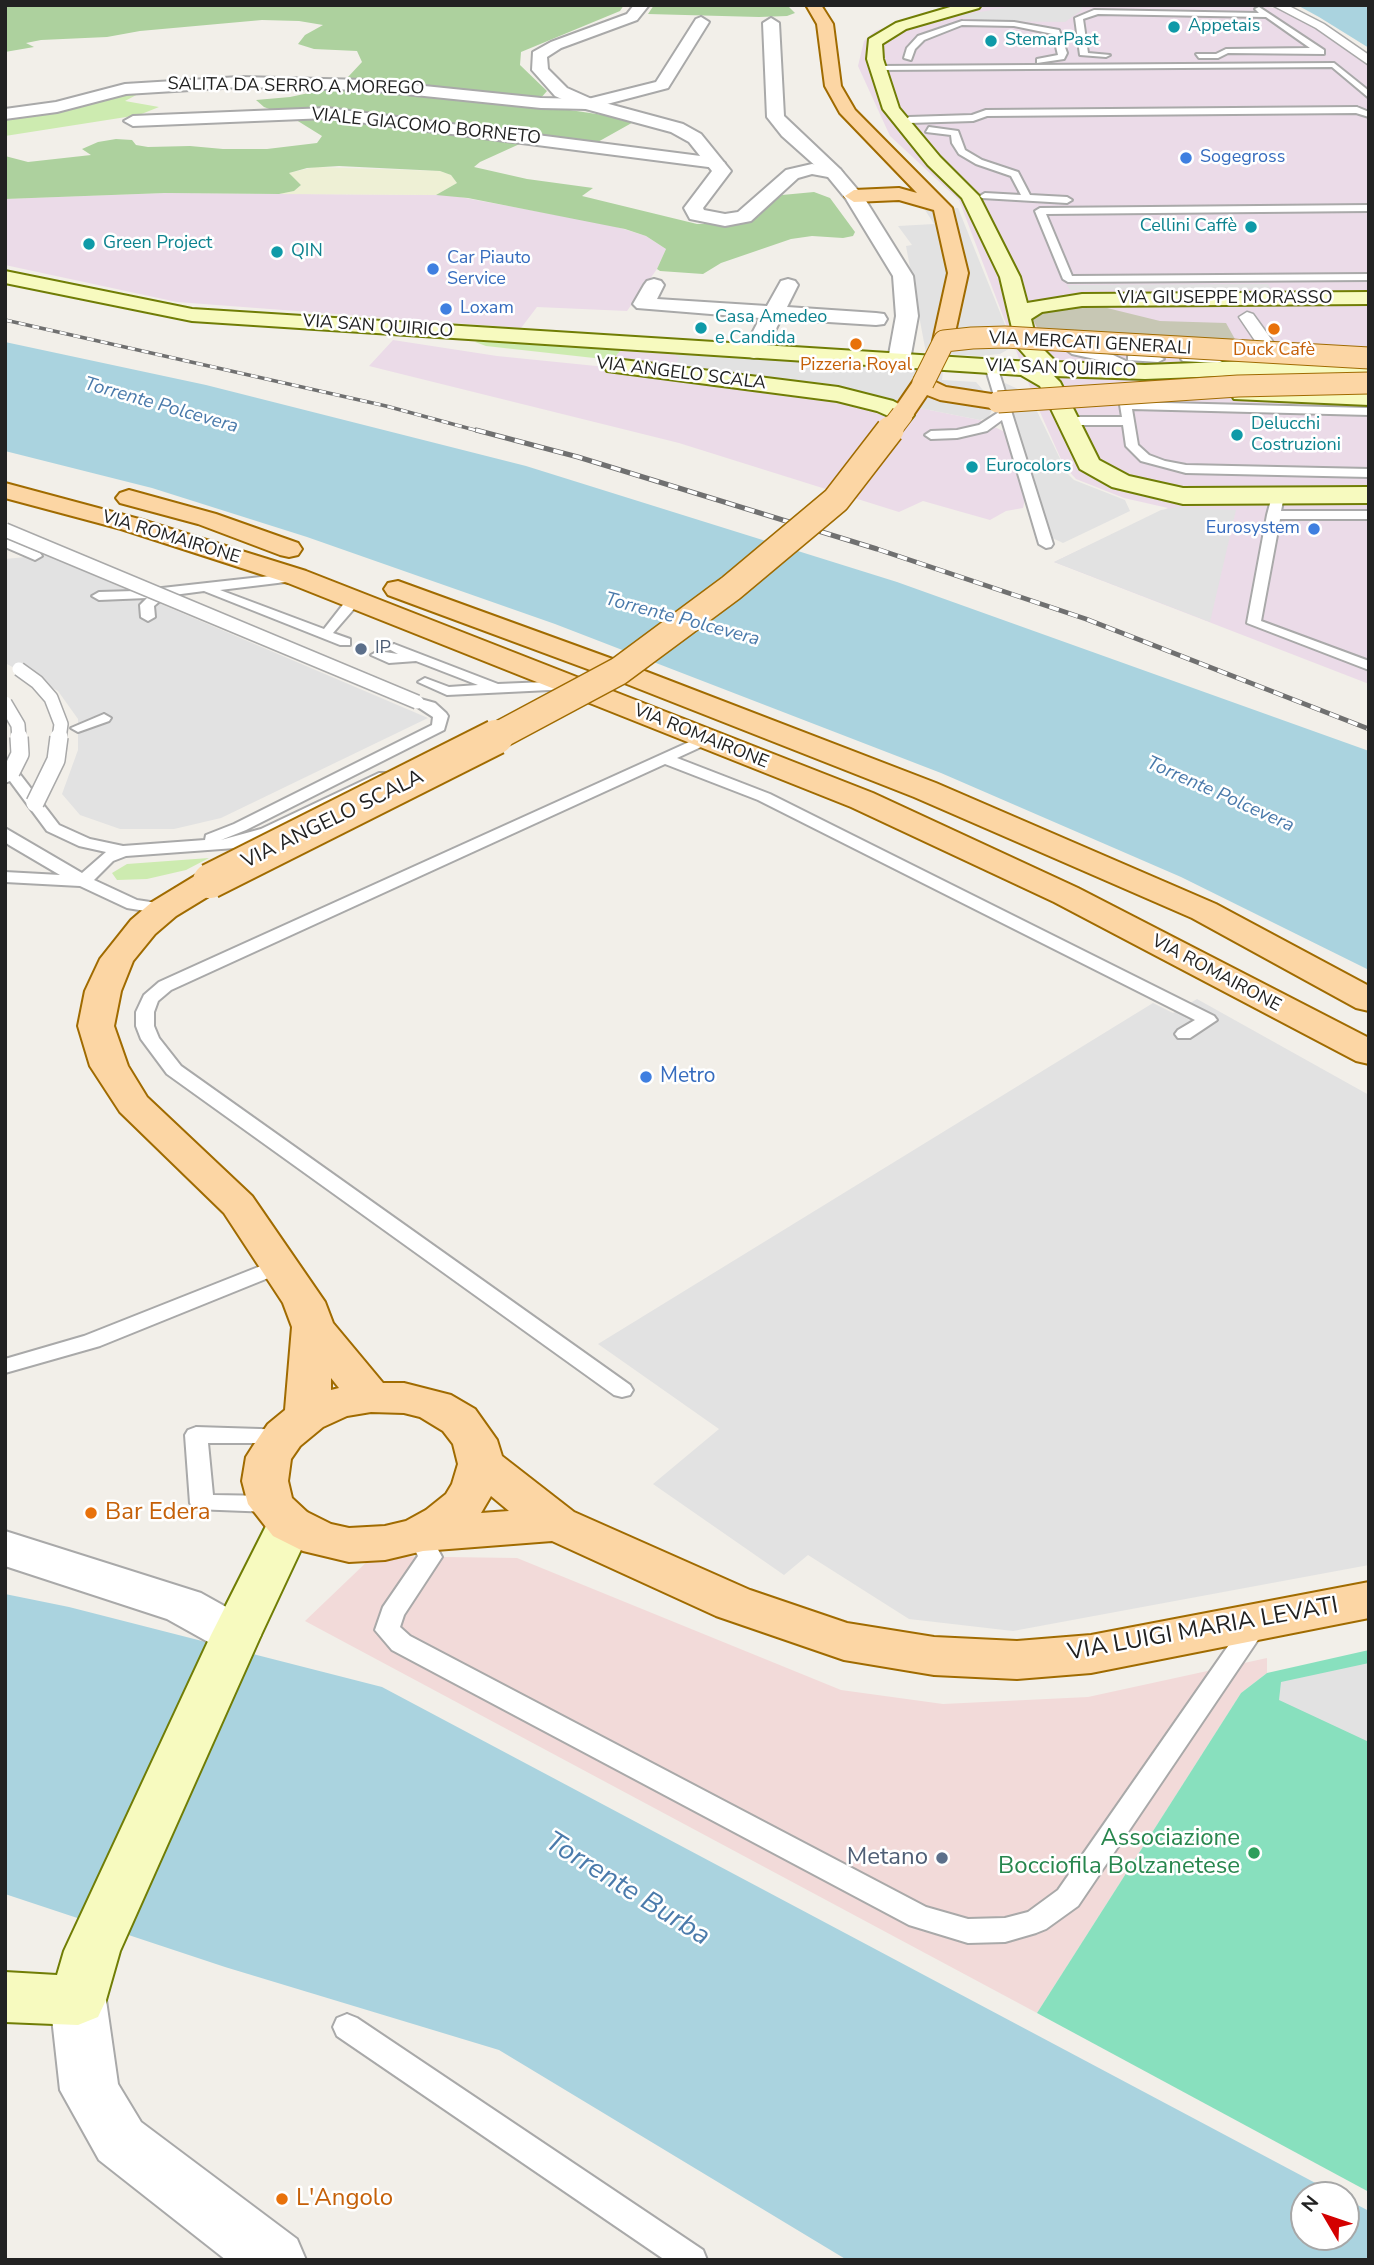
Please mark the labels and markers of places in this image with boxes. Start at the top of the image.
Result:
place label: Appetais [1188,16,1260,38]
marker: Appetais [1166,19,1182,35]
place label: StemarPast [1005,30,1099,52]
marker: StemarPast [983,33,999,49]
place label: Sogegross [1200,147,1285,169]
marker: Sogegross [1178,150,1194,166]
place label: Cellini Caffè [1140,216,1237,238]
marker: Cellini Caffè [1243,219,1259,235]
place label: Green Project [103,233,212,255]
marker: Green Project [81,236,97,252]
place label: QIN [291,241,323,263]
marker: QIN [269,244,285,260]
place label: Car Piauto Service [447,248,531,290]
marker: Car Piauto Service [425,261,441,277]
place label: Loxam [460,298,514,320]
marker: Loxam [438,301,454,317]
place label: Casa Amedeo e Candida [715,307,827,350]
marker: Casa Amedeo e Candida [693,320,709,336]
marker: Duck Cafè [1266,321,1282,337]
marker: Pizzeria Royal [848,336,864,352]
place label: Duck Cafè [1233,340,1315,362]
place label: Pizzeria Royal [800,355,912,377]
place label: Delucchi Costruzioni [1251,414,1341,457]
marker: Delucchi Costruzioni [1229,427,1245,443]
place label: Eurocolors [986,456,1071,478]
marker: Eurocolors [964,459,980,475]
place label: Eurosystem [1206,518,1300,540]
marker: Eurosystem [1306,521,1322,537]
place label: IP [375,638,391,660]
marker: IP [353,641,369,657]
place label: Metro [660,1064,716,1090]
marker: Metro [638,1069,654,1085]
place label: Bar Edera [105,1499,211,1527]
marker: Bar Edera [83,1505,99,1521]
place label: Associazione Bocciofila Bolzanetese [998,1825,1240,1881]
place label: Metano [847,1844,928,1872]
marker: Associazione Bocciofila Bolzanetese [1246,1845,1262,1861]
marker: Metano [934,1850,950,1866]
place label: L'Angolo [296,2185,393,2213]
marker: L'Angolo [274,2191,290,2207]

